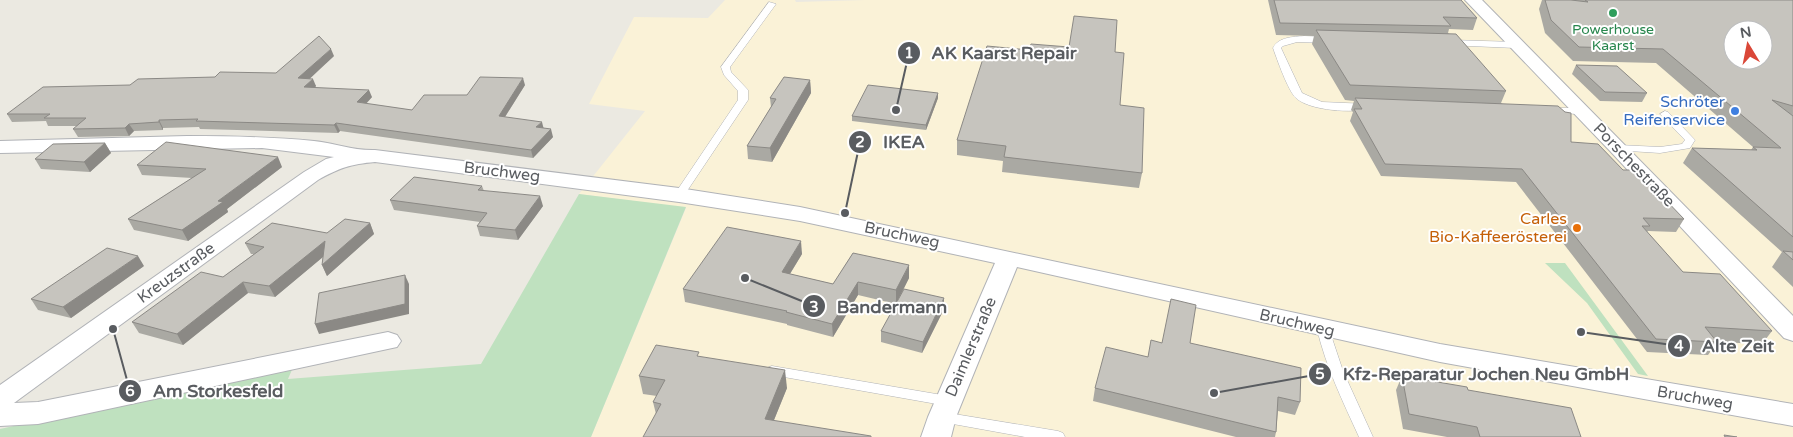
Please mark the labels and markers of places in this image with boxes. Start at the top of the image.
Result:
marker: Powerhouse Kaarst [1607,7,1619,19]
place label: Powerhouse Kaarst [1572,21,1654,54]
callout: AK Kaarst Repair [896,37,1087,70]
place label: Schröter Reifenservice [1623,92,1726,130]
marker: Schröter Reifenservice [1729,105,1741,117]
callout: IKEA [848,125,935,158]
place label: Carles Bio-Kaffeerösterei [1429,209,1567,247]
marker: Carles Bio-Kaffeerösterei [1571,222,1583,234]
callout: Bandermann [801,290,957,323]
callout: Alte Zeit [1666,330,1784,363]
callout: Kfz-Reparatur Jochen Neu GmbH [1308,358,1640,391]
callout: Am Storkesfeld [117,374,293,407]

